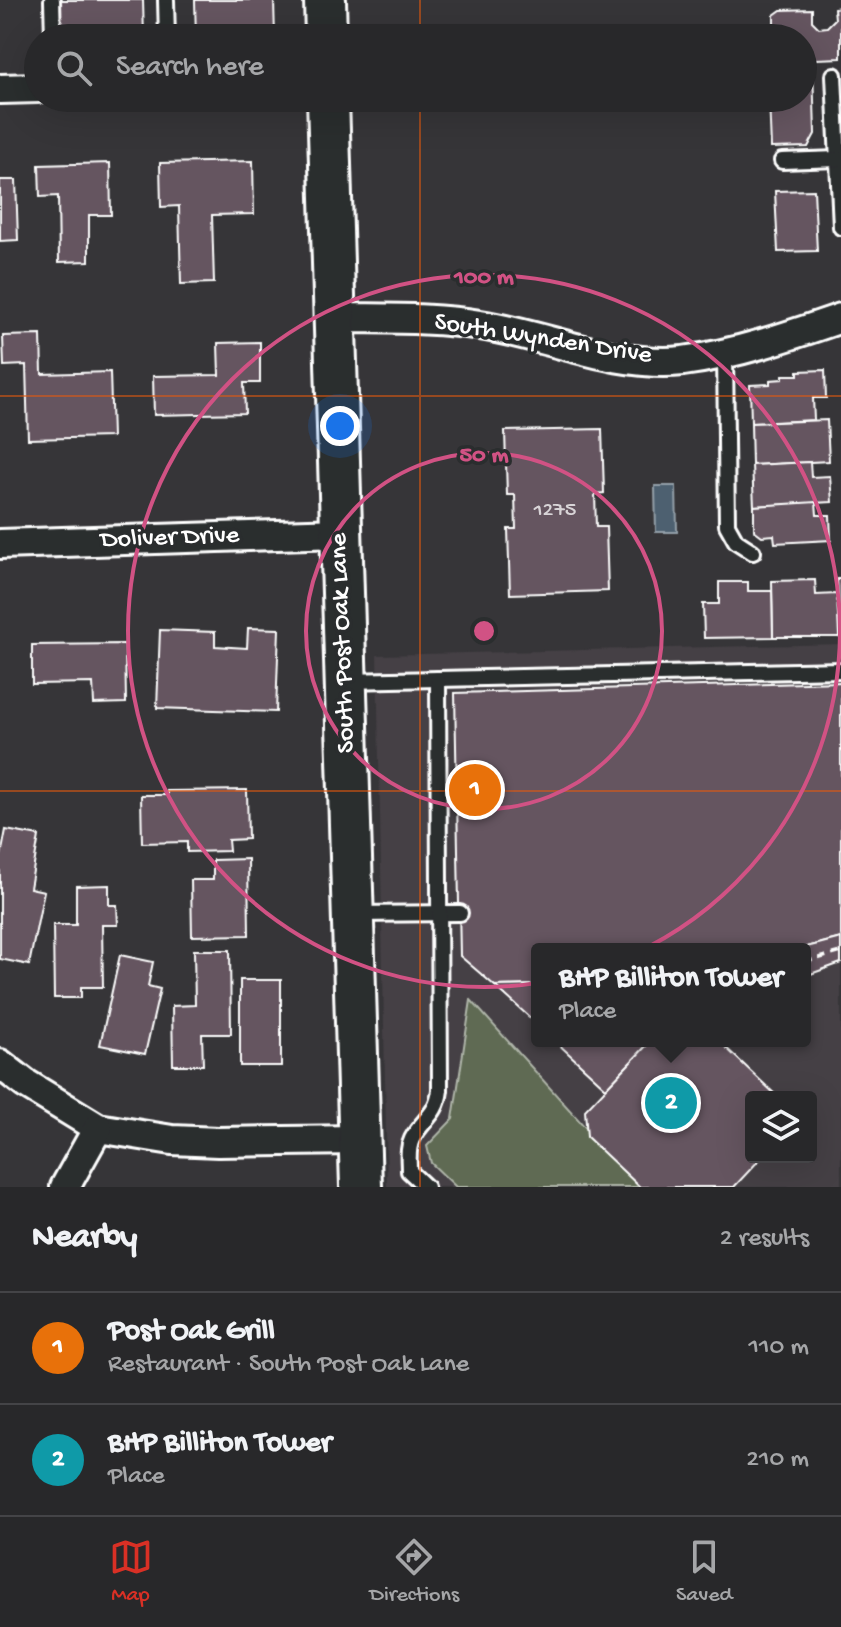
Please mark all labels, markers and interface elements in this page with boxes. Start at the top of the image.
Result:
search box [24,24,817,112]
icon: search [52,46,96,90]
text: Search here [116,51,264,86]
text: 100 m [453,264,514,293]
street label: South Wynden Drive [432,308,654,373]
your location [320,406,360,446]
text: 50 m [460,442,508,471]
house number: 1275 [533,498,576,524]
street label: Doliver Drive [98,521,240,557]
street label: South Post Oak Lane [325,532,363,754]
centre of rings [470,617,498,645]
pin: 1 [449,760,501,820]
popup [531,943,811,1047]
text: BHP Billiton Tower [559,962,783,997]
text: Place [559,997,616,1028]
pin: 2 [645,1073,697,1133]
map controls [745,1091,817,1163]
button: layers [745,1091,817,1163]
text: Nearby [32,1219,137,1259]
text: 2 results [720,1224,809,1255]
text: Post Oak Grill [108,1315,275,1350]
text: 1 [53,1333,63,1364]
text: 110 m [749,1333,809,1364]
text: Restaurant · South Post Oak Lane [108,1350,469,1381]
text: BHP Billiton Tower [108,1427,331,1462]
text: 2 [52,1445,64,1476]
text: 210 m [746,1445,809,1476]
text: Place [108,1462,165,1493]
tab: Map [109,1535,153,1609]
tab: Directions [370,1535,459,1609]
tab: Saved [676,1535,732,1609]

